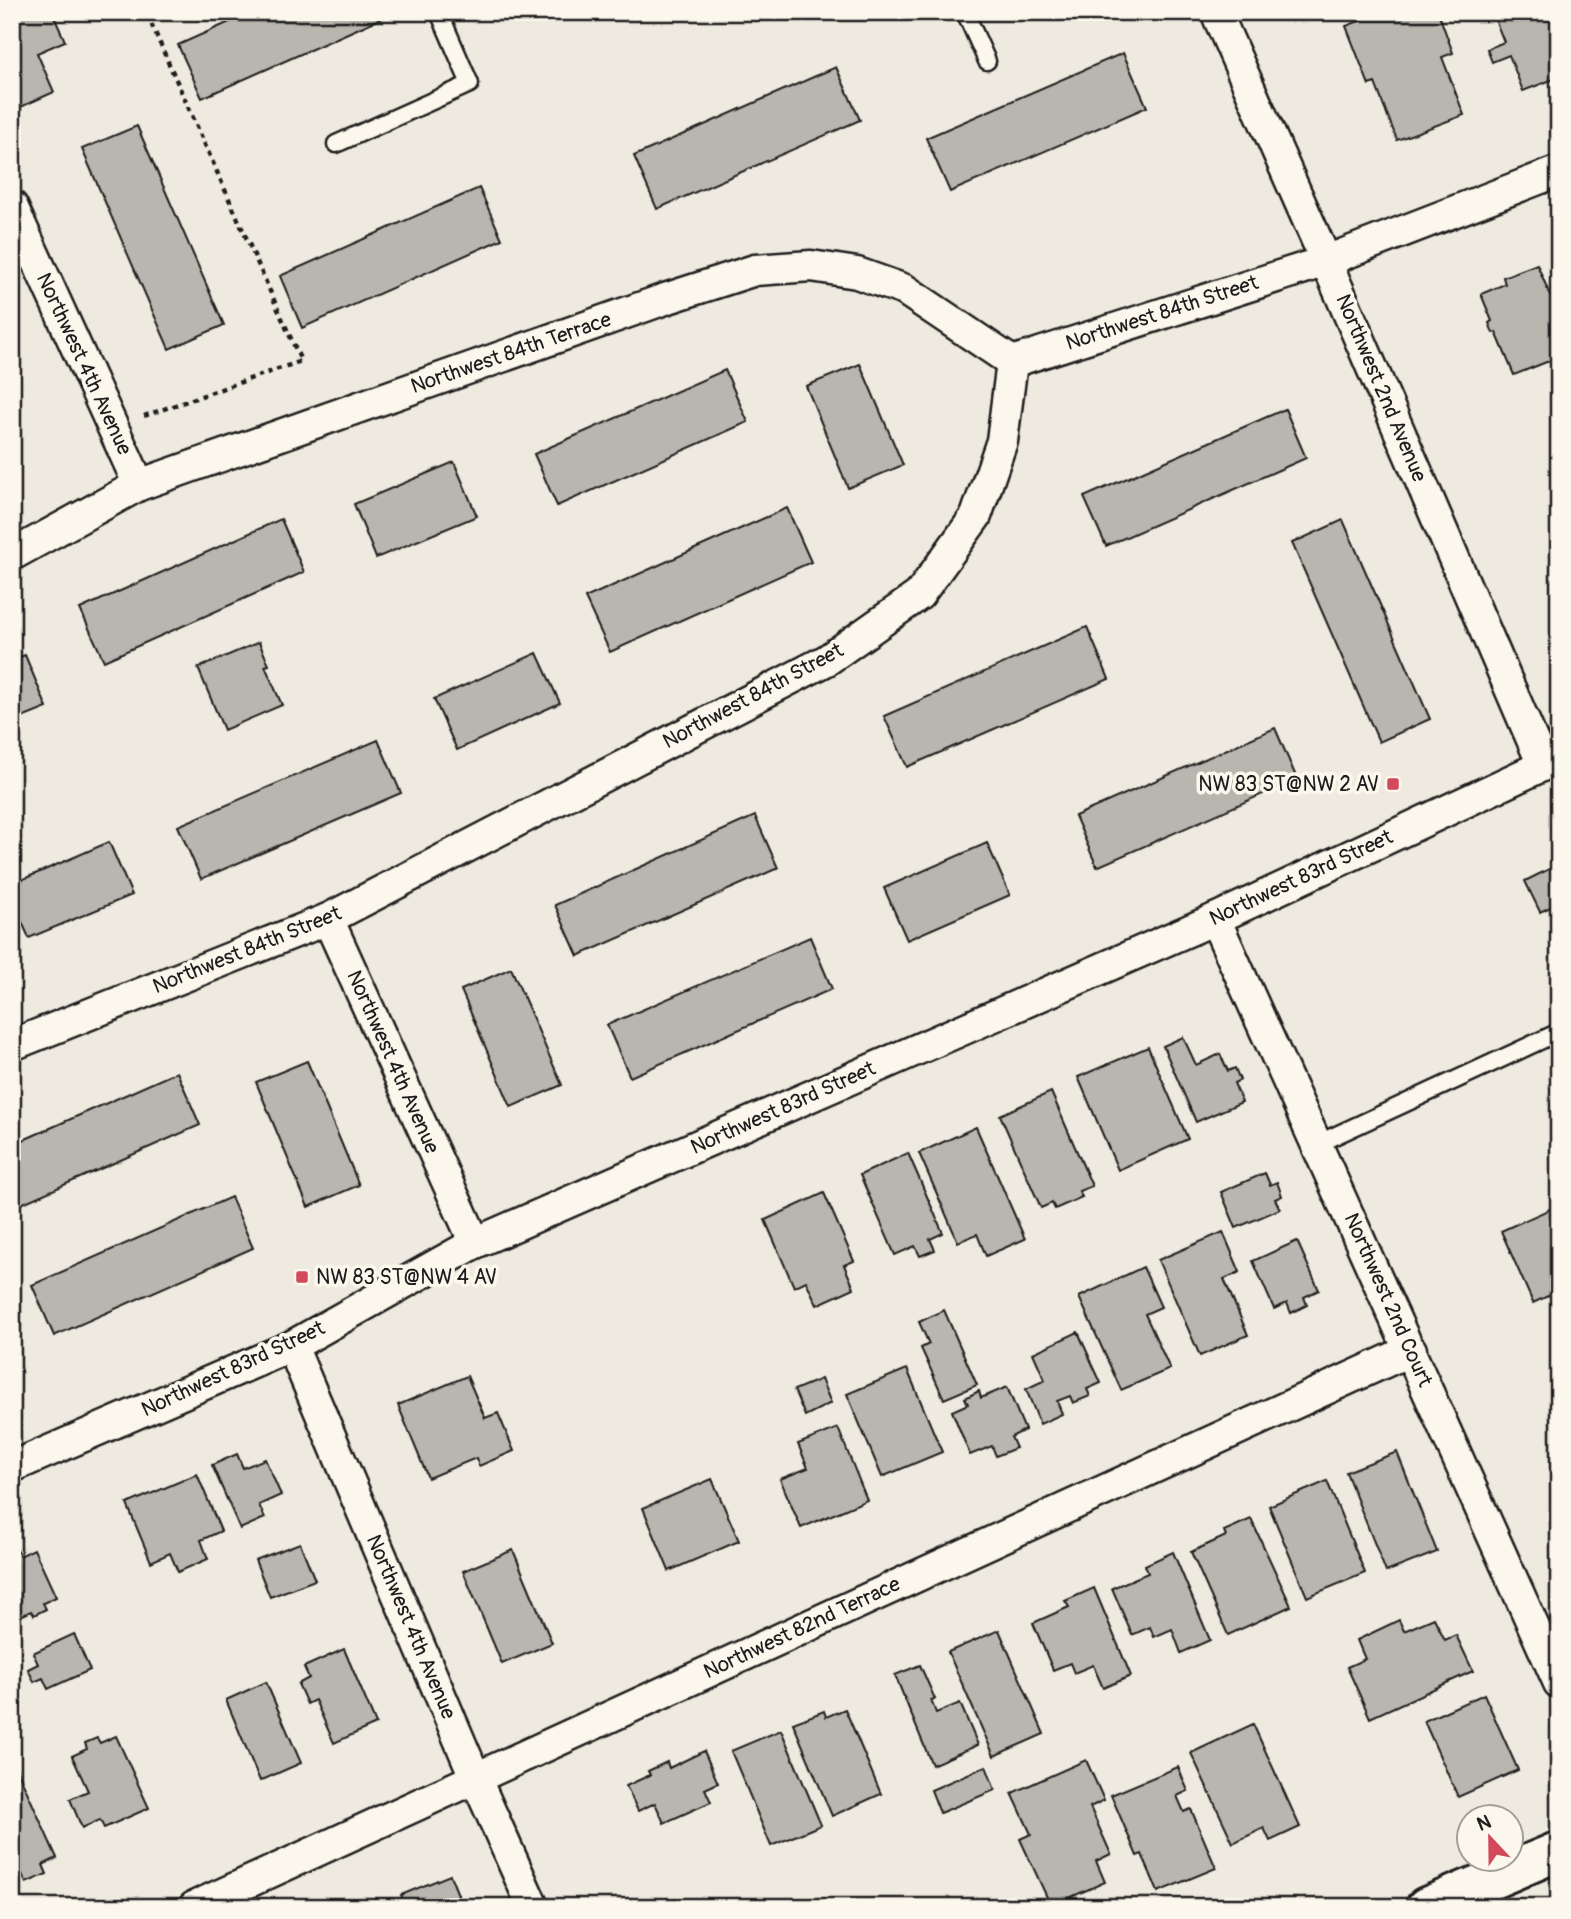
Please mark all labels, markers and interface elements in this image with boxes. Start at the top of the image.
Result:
street label: Northwest 4th Avenue [30,269,138,460]
street label: Northwest 84th Street [1062,269,1262,357]
street label: Northwest 2nd Avenue [1329,290,1433,486]
street label: Northwest 84th Terrace [407,306,615,400]
street label: Northwest 84th Street [658,637,848,755]
place label: NW 83 ST@NW 2 AV [1198,771,1379,798]
marker: NW 83 ST@NW 2 AV [1385,776,1401,792]
street label: Northwest 83rd Street [1205,823,1398,932]
street label: Northwest 84th Street [149,900,346,1000]
street label: Northwest 4th Avenue [340,966,446,1158]
street label: Northwest 83rd Street [686,1055,880,1161]
street label: Northwest 2nd Court [1338,1209,1439,1392]
place label: NW 83 ST@NW 4 AV [316,1264,497,1291]
marker: NW 83 ST@NW 4 AV [294,1269,310,1285]
street label: Northwest 83rd Street [137,1314,330,1423]
street label: Northwest 4th Avenue [360,1531,462,1724]
street label: Northwest 82nd Terrace [699,1570,905,1685]
north arrow [1456,1804,1526,1874]
text: N [1474,1810,1495,1837]

